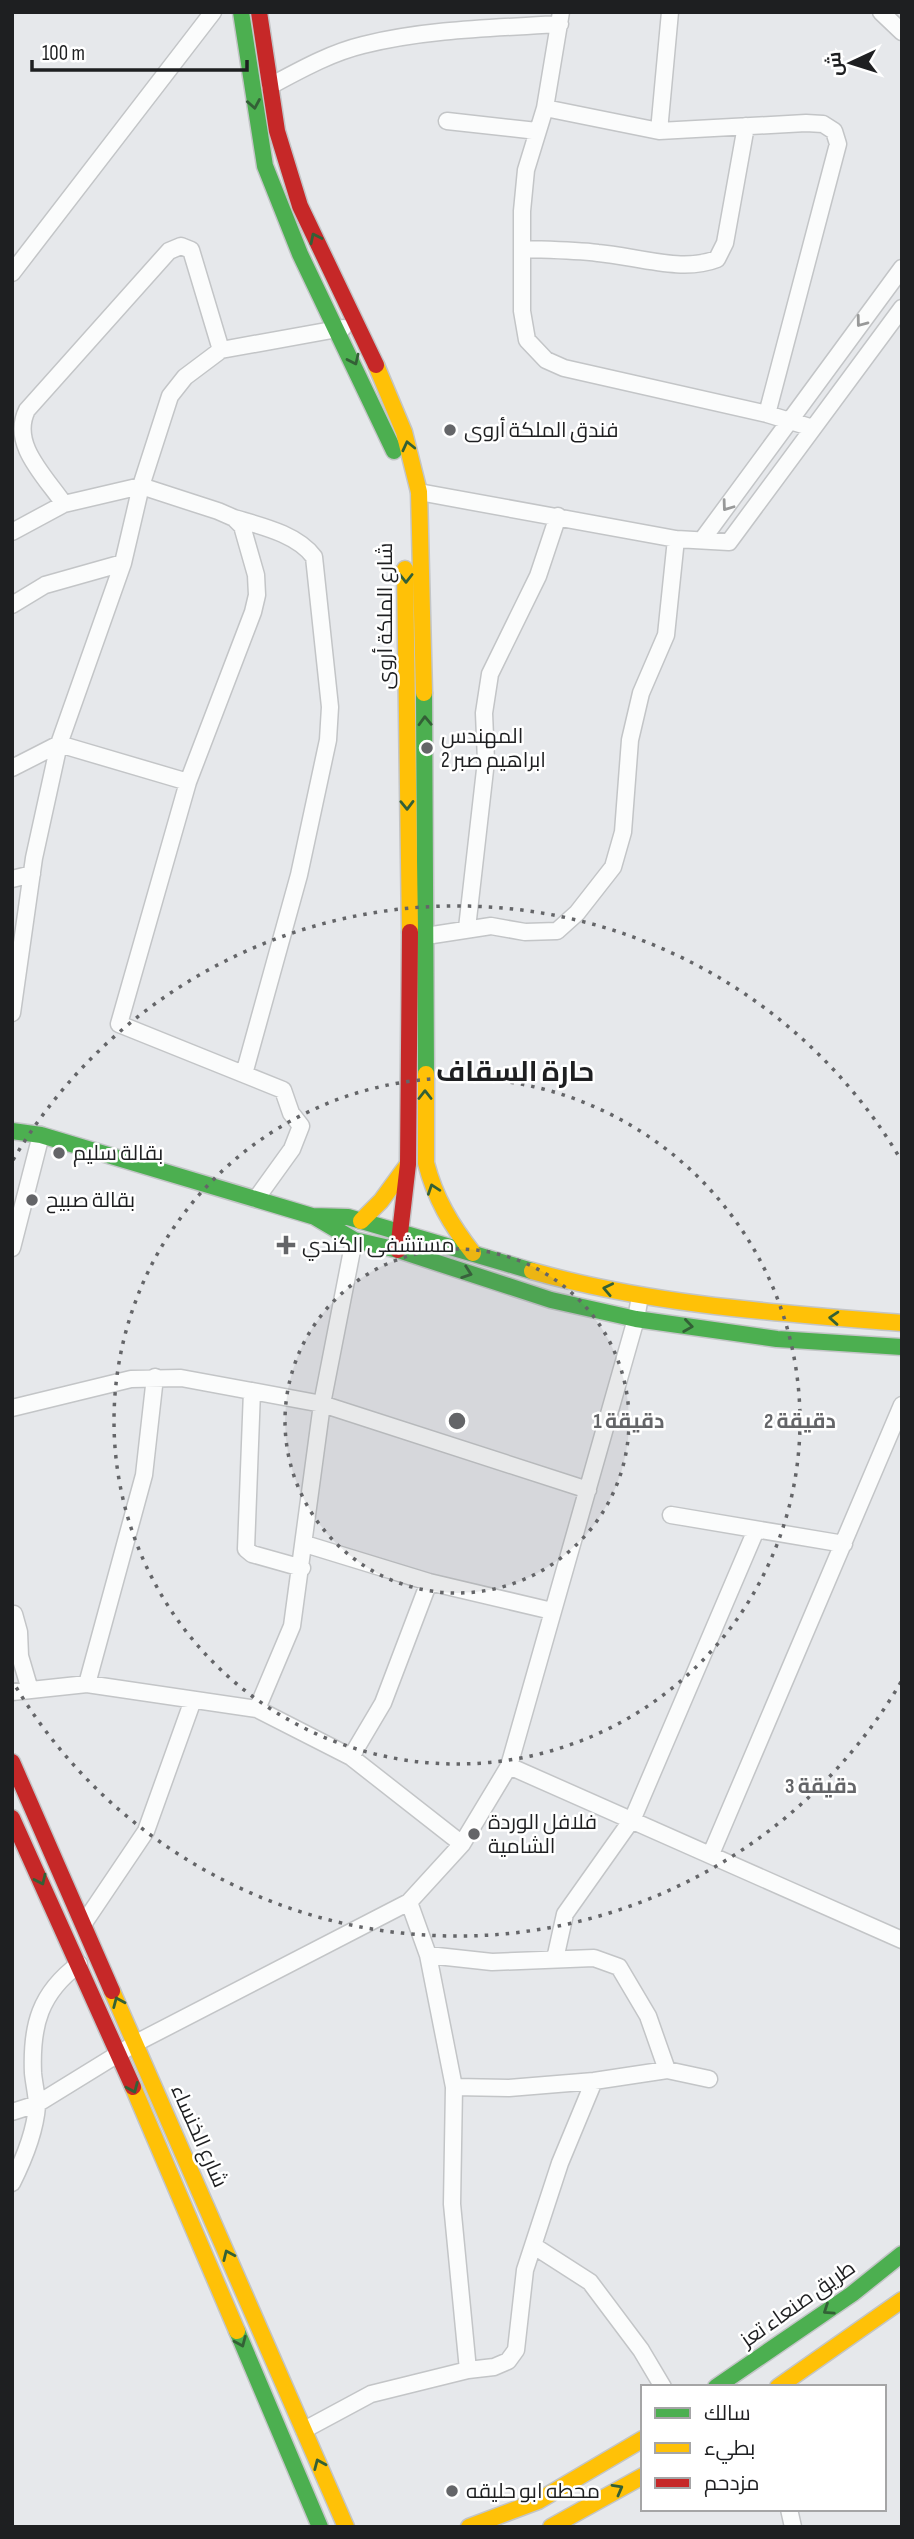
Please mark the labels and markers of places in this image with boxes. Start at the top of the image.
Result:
place label: فندق الملكة أروى [464,417,618,443]
marker: فندق الملكة أروى [442,422,458,438]
place label: المهندس ابراهيم صبر 2 [441,724,546,774]
marker: المهندس ابراهيم صبر 2 [419,740,435,756]
place label: بقالة سليم [73,1141,163,1167]
marker: بقالة سليم [51,1145,67,1161]
place label: بقالة صبيح [46,1188,135,1214]
marker: بقالة صبيح [24,1192,40,1208]
place label: مستشفى الكندي [302,1233,455,1261]
marker: مستشفى الكندي [276,1235,296,1255]
centre of rings [445,1409,469,1433]
place label: فلافل الوردة الشامية [488,1810,597,1859]
marker: فلافل الوردة الشامية [466,1826,482,1842]
place label: محطه ابو حليقه [466,2479,600,2504]
marker: محطه ابو حليقه [444,2483,460,2499]

